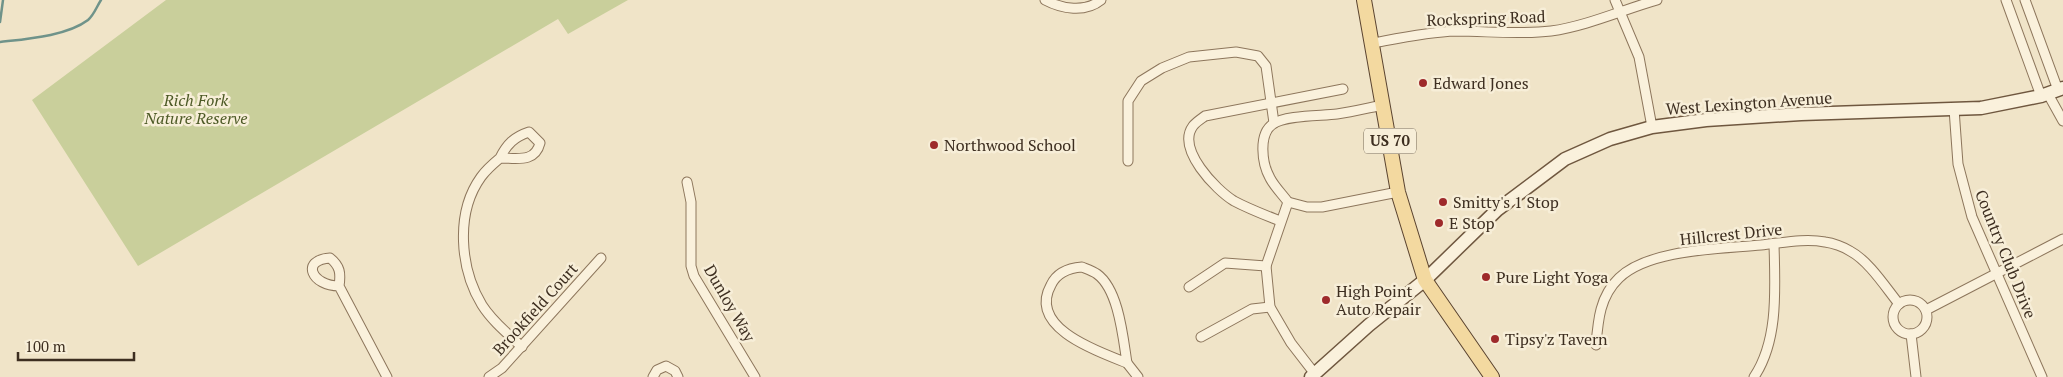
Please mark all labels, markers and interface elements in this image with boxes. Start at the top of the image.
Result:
street label: Rockspring Road [1426,5,1546,31]
place label: Edward Jones [1433,72,1529,94]
marker: Edward Jones [1417,77,1429,89]
street label: West Lexington Avenue [1665,86,1833,120]
park label: Rich Fork Nature Reserve [144,89,247,129]
road number: US 70 [1364,128,1416,154]
place label: Northwood School [944,134,1076,156]
marker: Northwood School [928,139,940,151]
street label: Country Club Drive [1970,186,2042,322]
place label: Smitty's 1 Stop [1453,191,1559,213]
marker: Smitty's 1 Stop [1437,196,1449,208]
place label: E Stop [1449,212,1495,234]
marker: E Stop [1433,217,1445,229]
street label: Hillcrest Drive [1679,218,1783,250]
street label: Brookfield Court [488,258,582,360]
street label: Dunloy Way [699,261,761,346]
place label: Pure Light Yoga [1496,266,1608,288]
marker: Pure Light Yoga [1480,271,1492,283]
place label: High Point Auto Repair [1336,280,1422,320]
marker: High Point Auto Repair [1320,294,1332,306]
place label: Tipsy'z Tavern [1505,328,1608,350]
scale bar [18,330,134,362]
marker: Tipsy'z Tavern [1489,333,1501,345]
text: 100 m [25,336,66,356]

